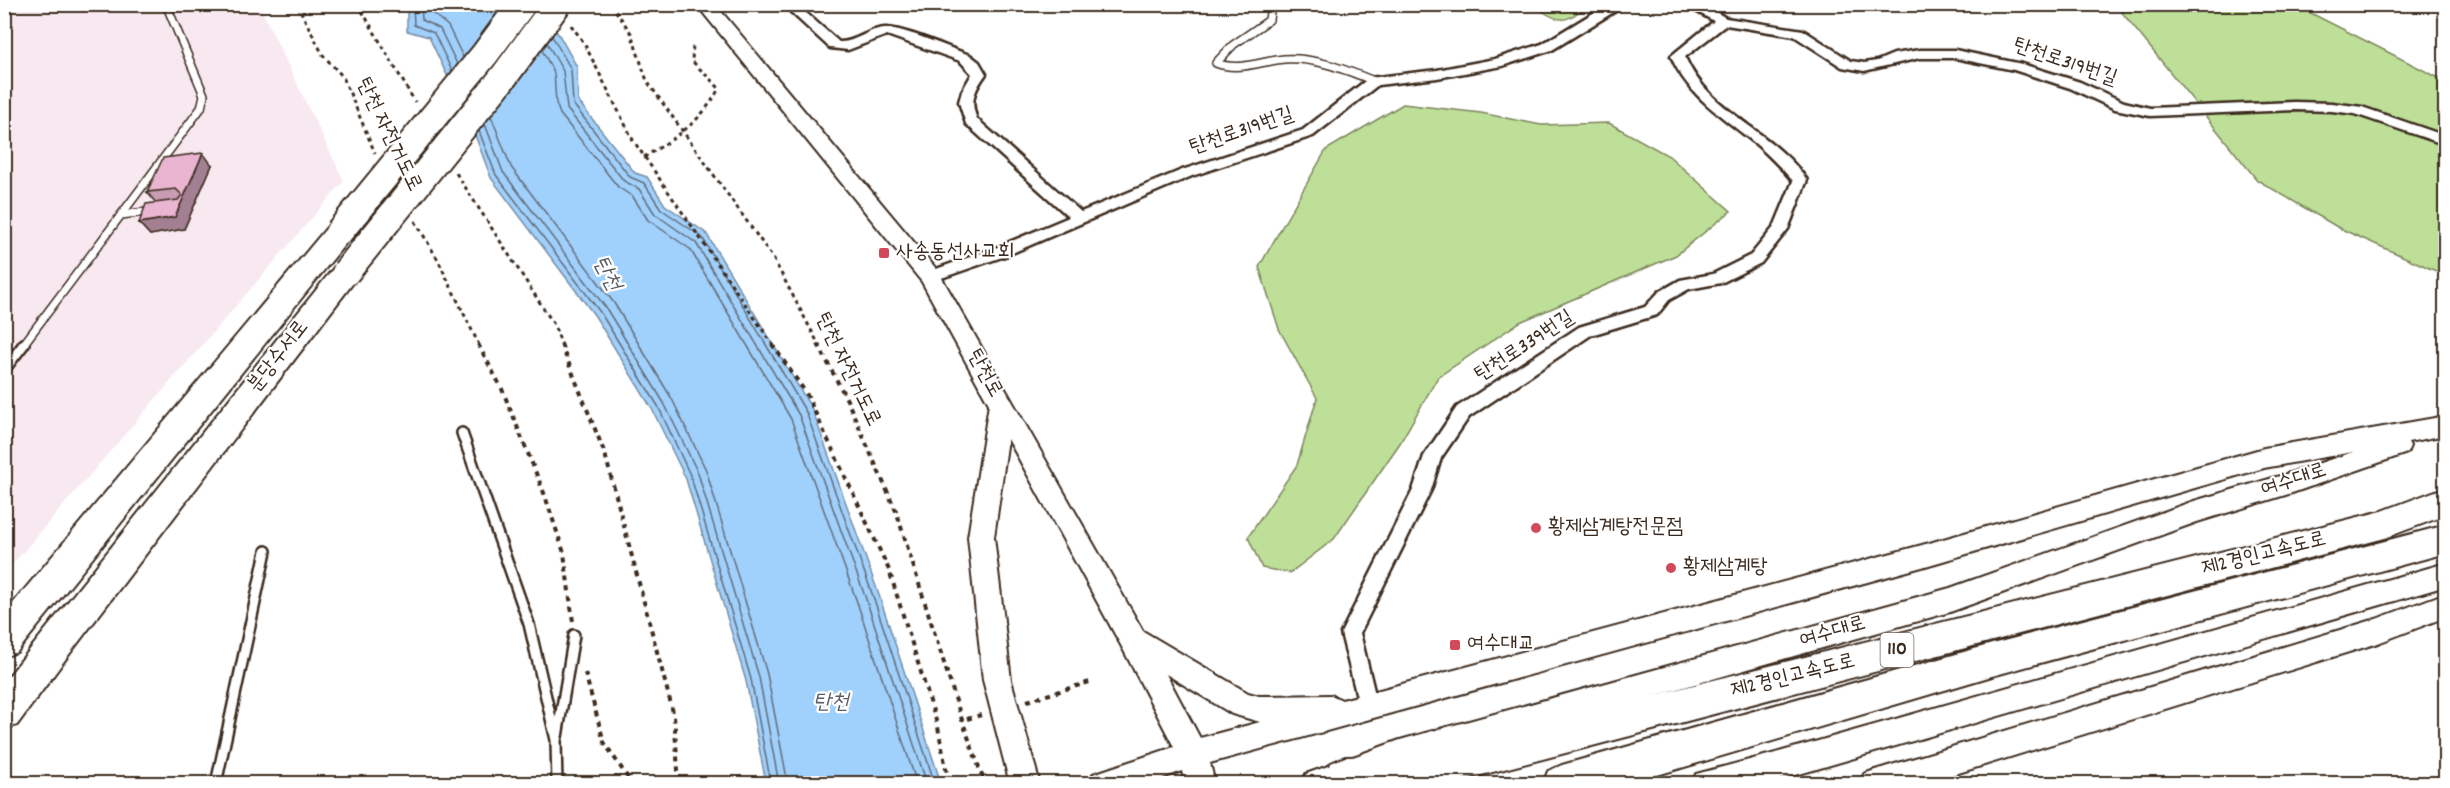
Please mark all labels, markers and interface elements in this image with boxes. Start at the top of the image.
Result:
street label: 탄천로319번길 [2009,31,2121,95]
street label: 탄천 자전거도로 [348,73,428,197]
street label: 탄천로319번길 [1186,100,1298,164]
place label: 사송동선사교회 [896,238,1014,268]
marker: 사송동선사교회 [877,246,891,260]
water label: 탄천 [584,251,629,299]
street label: 탄천로339번길 [1470,304,1581,390]
street label: 탄천 자전거도로 [807,308,887,432]
street label: 분당수서로 [241,314,317,400]
street label: 탄천로 [959,345,1009,403]
street label: 여수대로 [2257,456,2331,506]
place label: 황제삼계탕전문점 [1548,513,1683,543]
marker: 황제삼계탕전문점 [1529,521,1543,535]
street label: 제2경인고속도로 [2199,525,2329,585]
place label: 황제삼계탕 [1683,553,1768,583]
marker: 황제삼계탕 [1664,561,1678,575]
street label: 여수대로 [1796,609,1870,657]
place label: 여수대교 [1467,630,1535,660]
road number: 110 [1880,633,1914,667]
marker: 여수대교 [1448,638,1462,652]
street label: 제2경인고속도로 [1728,647,1858,707]
water label: 탄천 [813,688,851,719]

